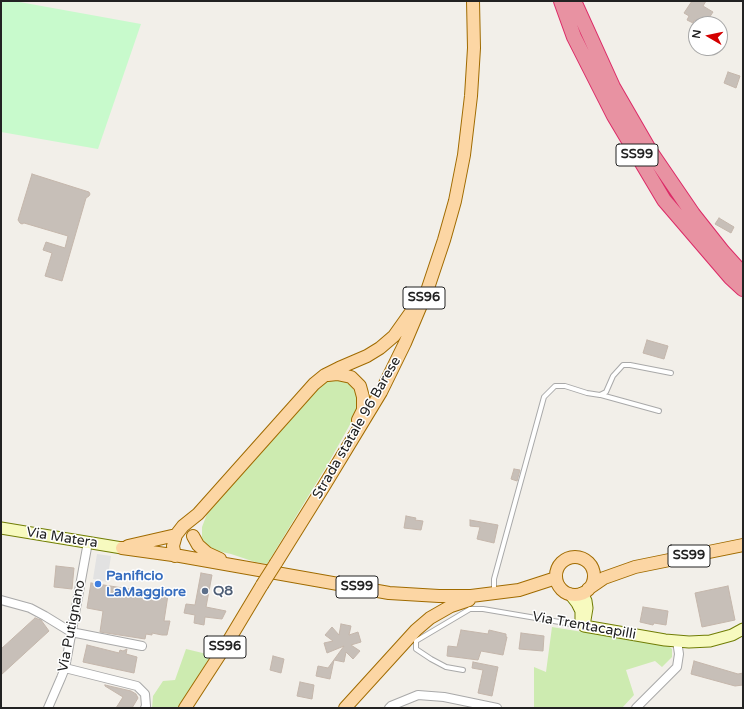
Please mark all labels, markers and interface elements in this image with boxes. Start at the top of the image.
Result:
north arrow [688,16,728,56]
text: N [690,29,704,40]
road number: SS99 [616,144,658,166]
road number: SS96 [403,287,445,309]
street label: Strada statale 96 Barese [309,354,405,502]
street label: Via Matera [25,524,99,552]
road number: SS99 [668,545,710,567]
place label: Panificio LaMaggiore [106,568,186,600]
road number: SS99 [336,576,378,598]
street label: Via Putignano [55,579,89,673]
marker: Panificio LaMaggiore [93,579,103,589]
place label: Q8 [213,583,233,599]
marker: Q8 [200,586,210,596]
street label: Via Trentacapilli [531,609,637,643]
road number: SS96 [204,636,246,658]

